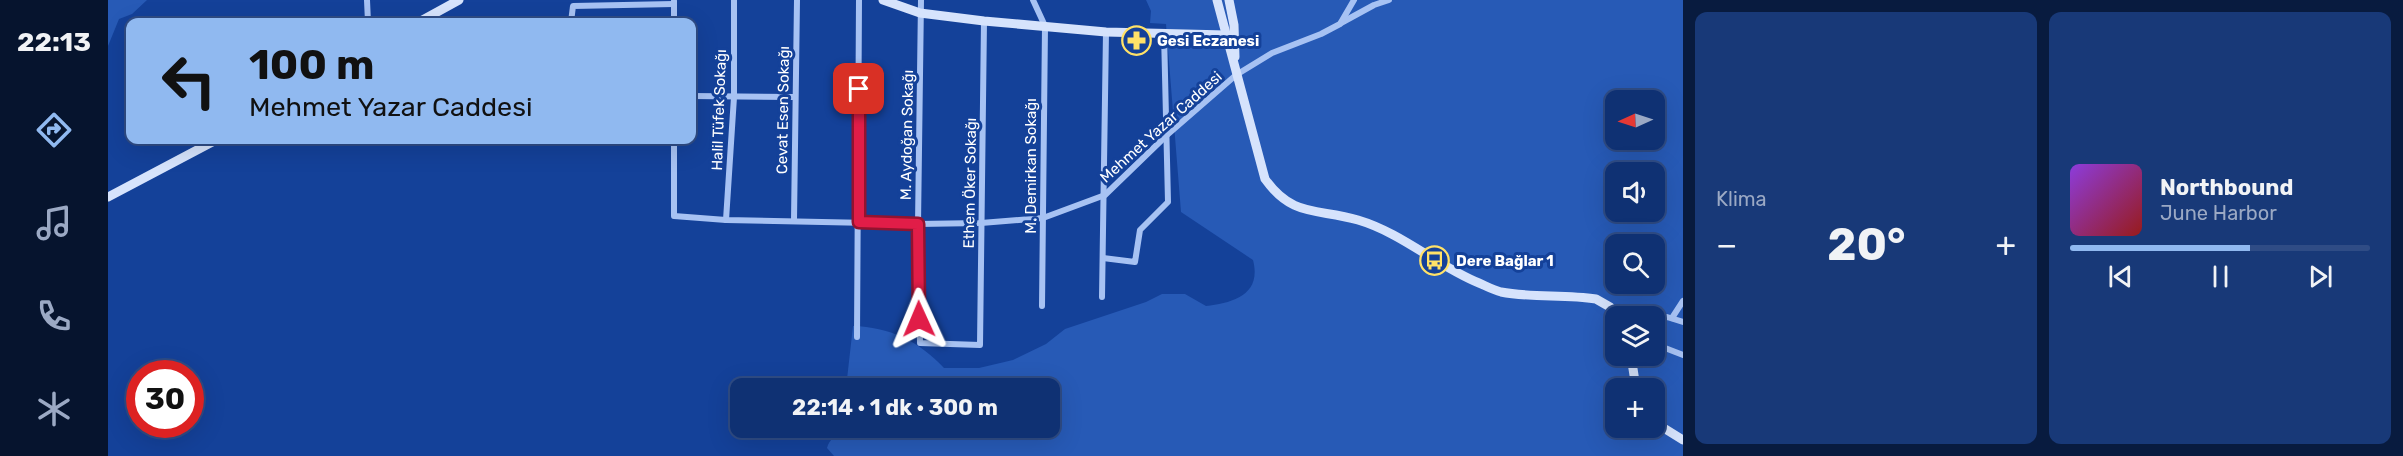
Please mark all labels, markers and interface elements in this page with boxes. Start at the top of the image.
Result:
pharmacy icon: Gesi Eczanesi [1120,25,1152,57]
text: 22:13 [17,26,91,58]
place label: Gesi Eczanesi [1157,32,1259,50]
text: 100 m [249,40,374,90]
icon: left [150,42,228,120]
street label: Cevat Esen Sokağı [773,46,793,174]
street label: Halil Tüfek Sokağı [708,49,730,171]
pin [833,63,884,114]
street label: Mehmet Yazar Caddesi [1096,68,1226,186]
street label: M. Aydoğan Sokağı [897,70,917,200]
icon: arrive [842,72,875,105]
north arrow [1605,90,1665,150]
map controls [1605,90,1665,438]
text: Mehmet Yazar Caddesi [249,91,532,123]
street label: M. Demirkan Sokağı [1022,98,1040,234]
icon: directions [33,109,75,151]
street label: Ethem Öker Sokağı [960,117,980,249]
button: sound [1605,162,1665,222]
text: Northbound [2160,174,2293,201]
text: Klima [1716,187,1767,211]
text: June Harbor [2160,201,2277,225]
icon: music [33,202,75,244]
text: 20° [1827,218,1906,271]
text: − [1716,225,1737,264]
text: + [1995,225,2016,264]
button: search [1605,234,1665,294]
bus stop icon: Dere Bağlar 1 [1419,245,1451,277]
place label: Dere Bağlar 1 [1456,252,1554,270]
icon: previous [2104,260,2137,293]
icon: pause [2204,260,2237,293]
icon: next [2304,260,2337,293]
position arrow [887,287,951,351]
icon: phone [33,295,75,337]
button: layers [1605,306,1665,366]
speed limit sign: 30 [126,360,204,438]
button: + [1605,378,1665,438]
icon: climate [33,388,75,430]
text: 22:14 · 1 dk · 300 m [792,394,998,421]

